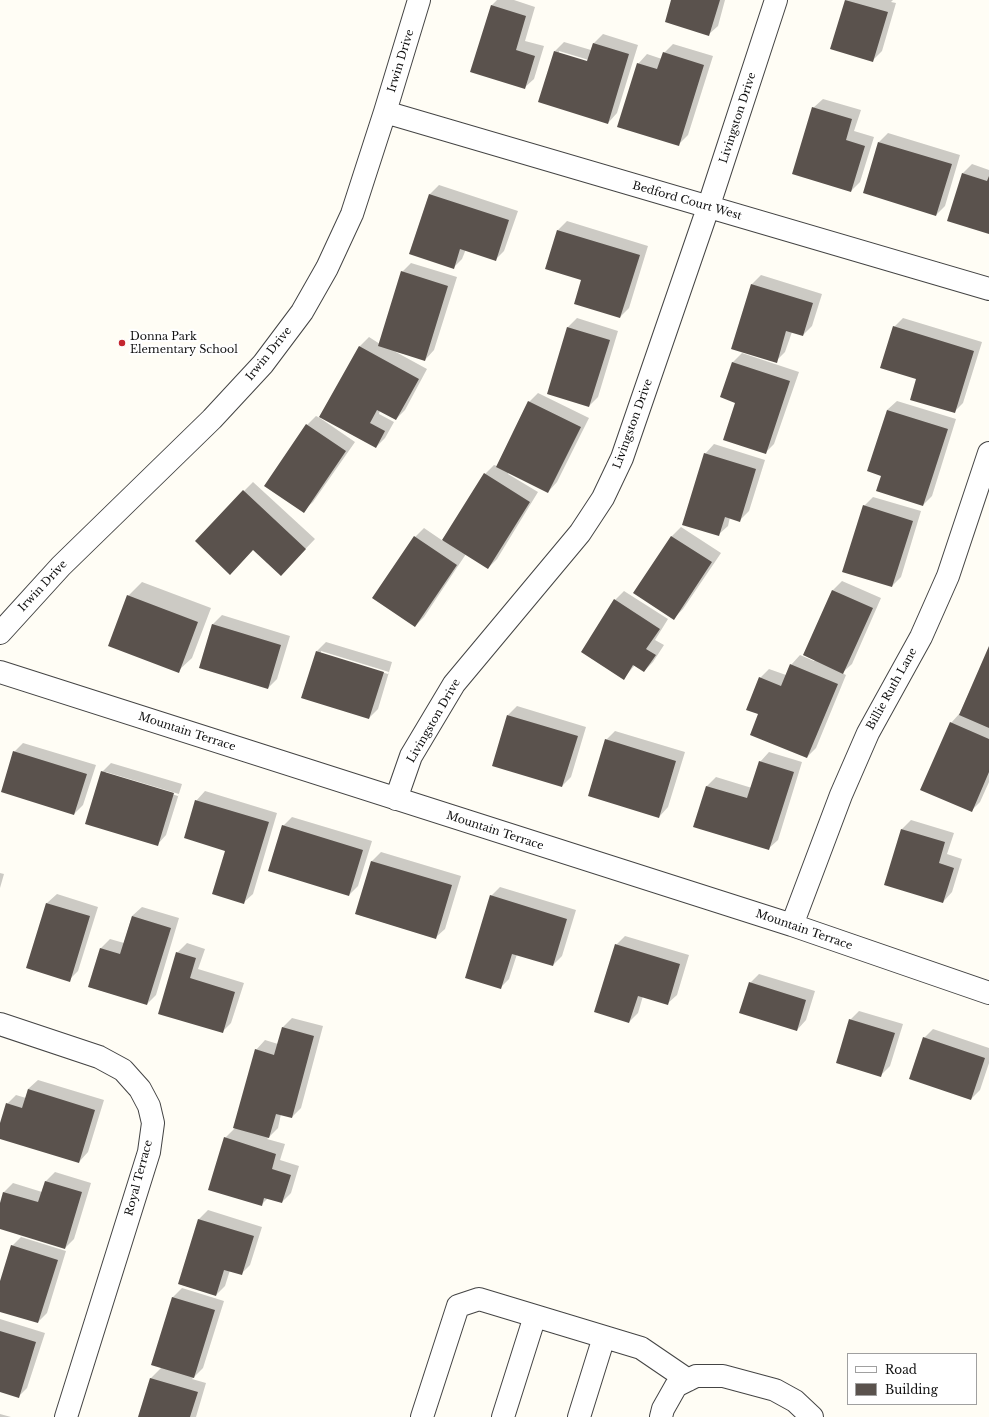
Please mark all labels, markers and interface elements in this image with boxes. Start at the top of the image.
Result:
street label: Irwin Drive [385,28,417,94]
street label: Livingston Drive [717,71,759,165]
street label: Bedford Court West [631,179,743,223]
street label: Irwin Drive [243,325,295,383]
place label: Donna Park Elementary School [130,330,238,356]
marker: Donna Park Elementary School [117,338,127,348]
street label: Livingston Drive [611,377,655,471]
street label: Irwin Drive [16,558,70,614]
street label: Billie Ruth Lane [864,646,920,732]
street label: Livingston Drive [405,677,463,765]
street label: Mountain Terrace [137,710,237,754]
street label: Mountain Terrace [445,809,545,853]
street label: Mountain Terrace [754,907,854,953]
street label: Royal Terrace [123,1139,155,1217]
legend [847,1353,977,1405]
text: Road [885,1362,917,1377]
text: Building [885,1382,938,1397]

